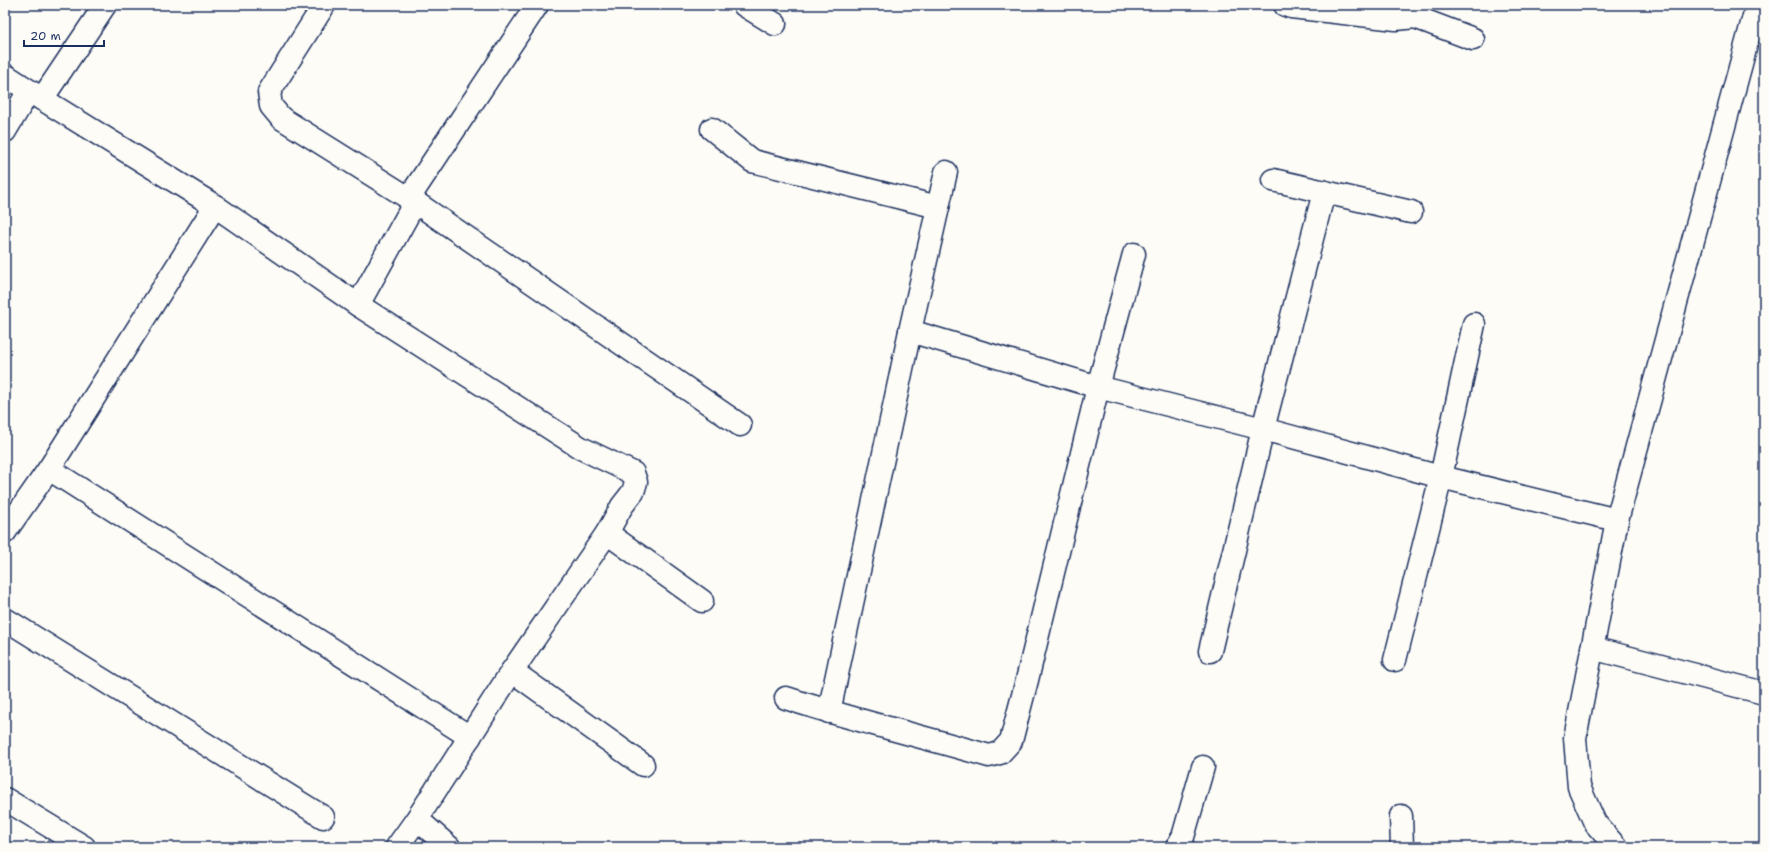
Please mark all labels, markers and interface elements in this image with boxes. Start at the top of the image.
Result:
scale bar [24,22,104,48]
text: 20 m [30,28,61,44]

